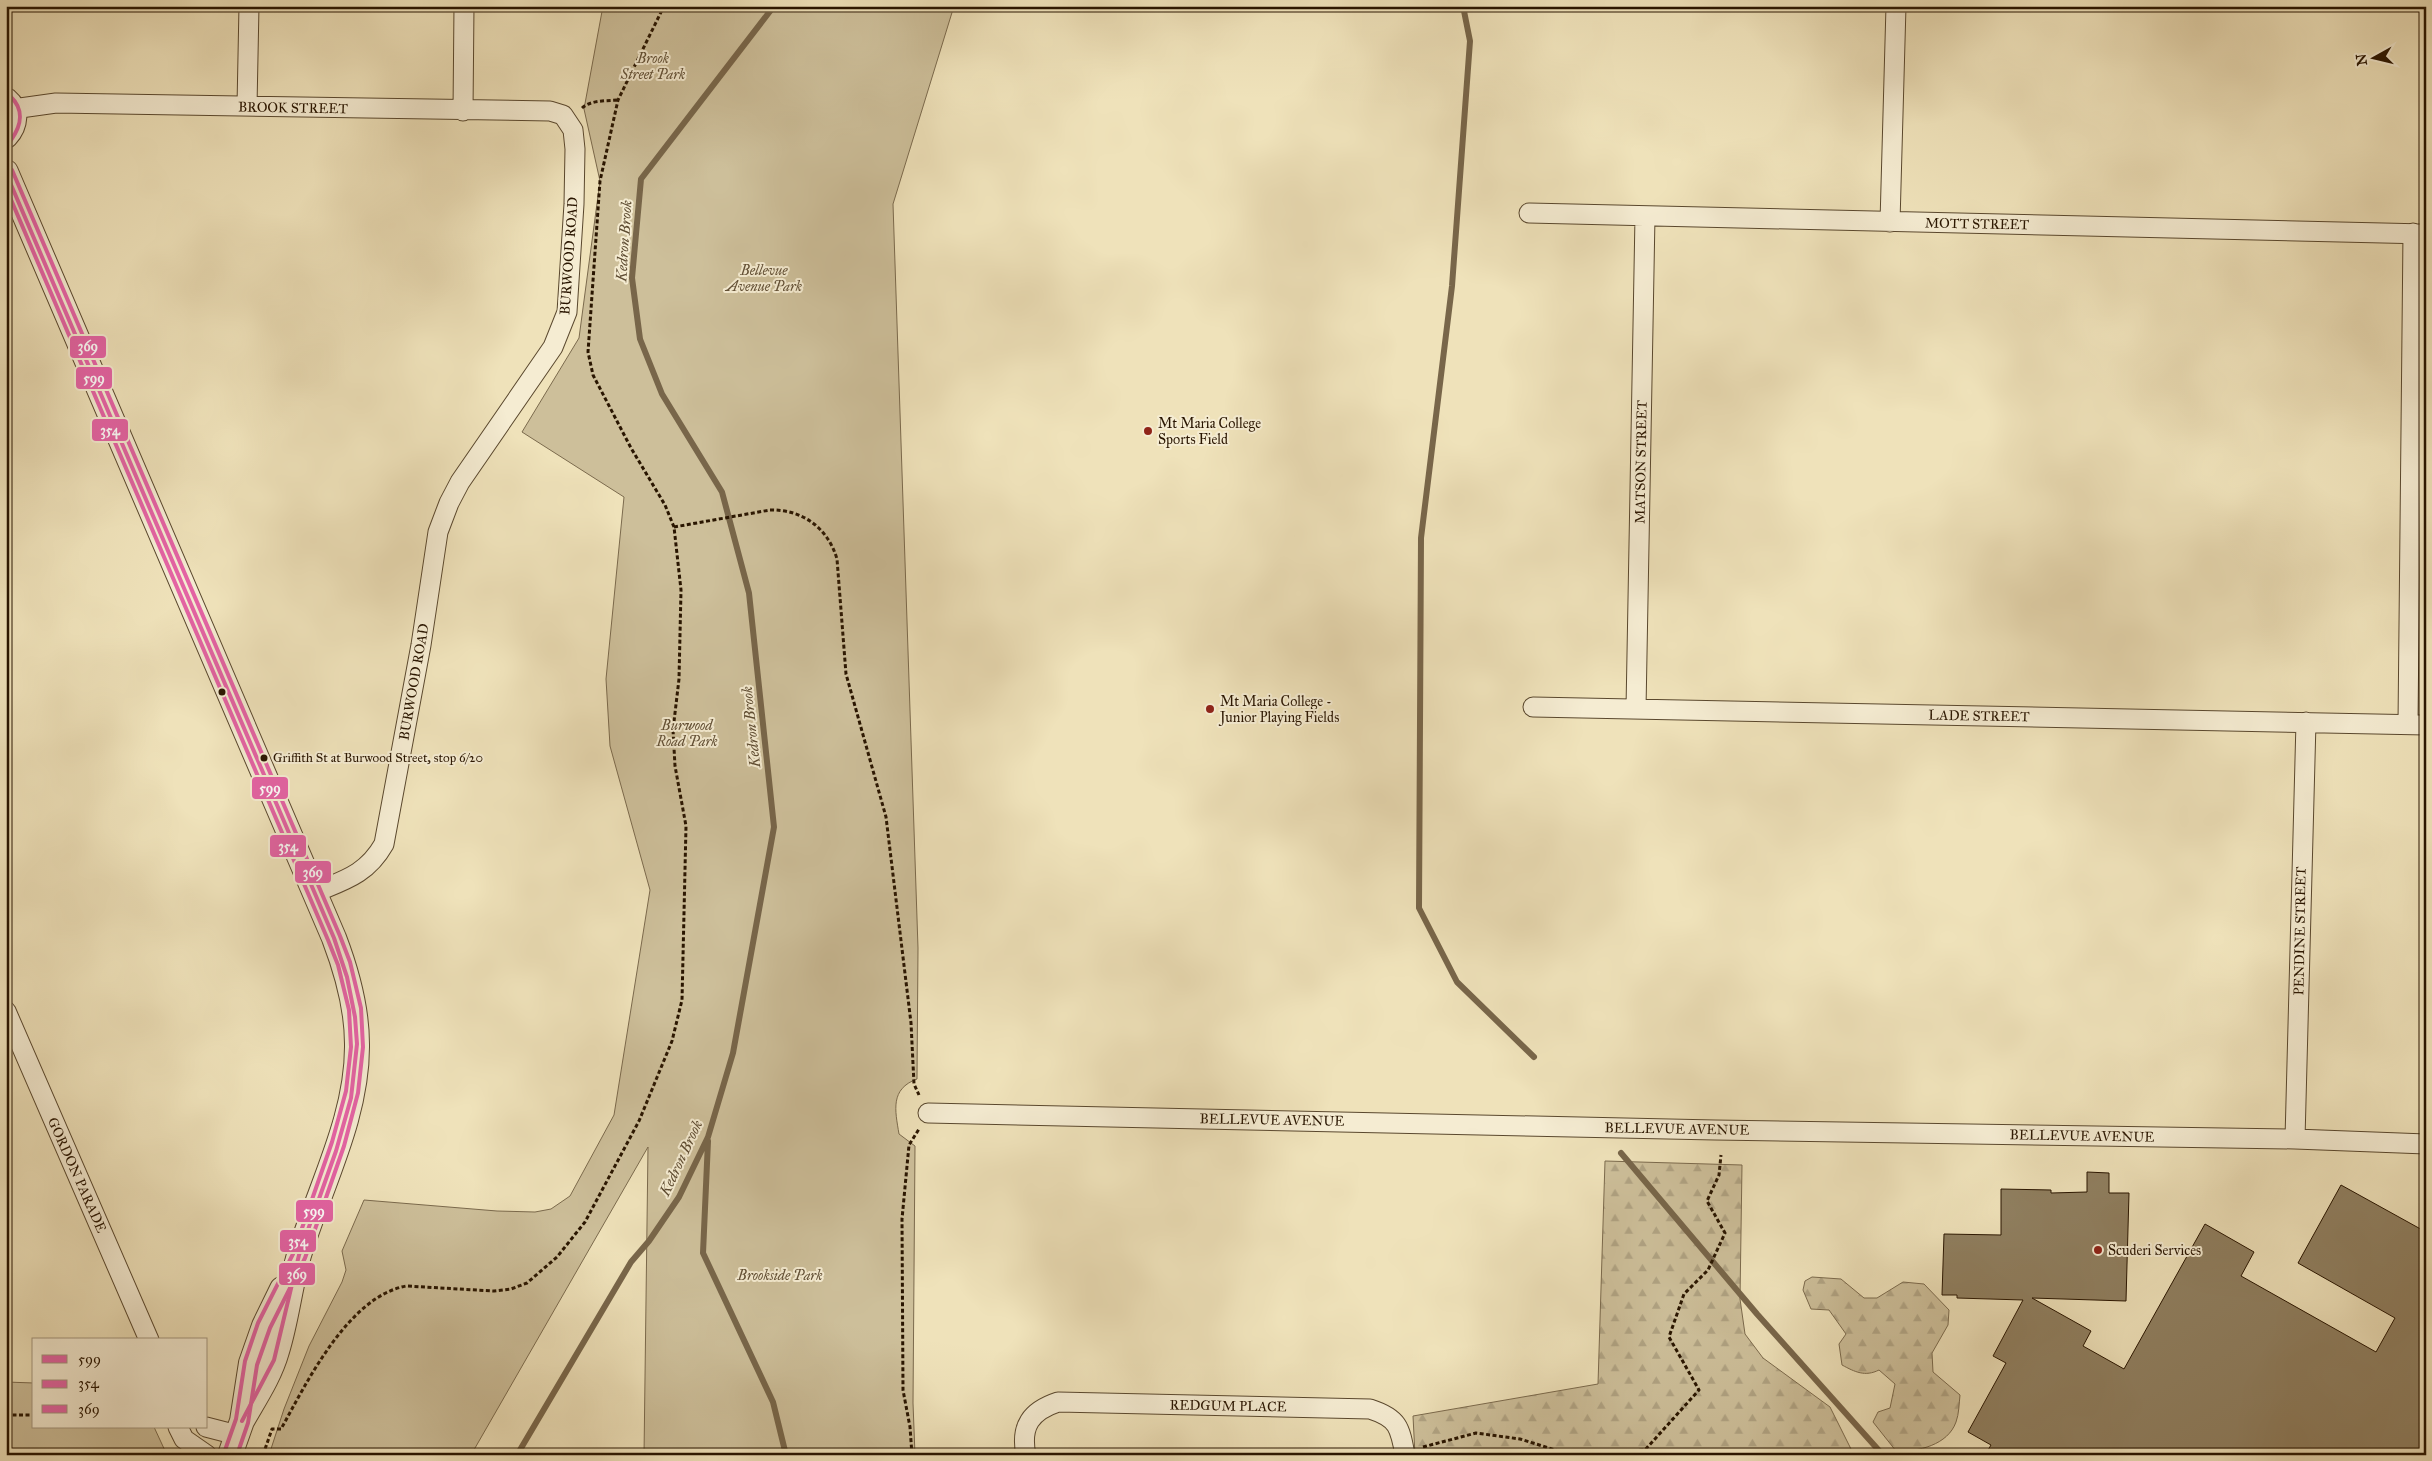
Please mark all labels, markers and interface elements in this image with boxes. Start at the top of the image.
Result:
north arrow [2350,32,2400,82]
park label: Brook Street Park [620,50,686,83]
text: N [2352,53,2371,67]
street label: BROOK STREET [238,99,349,117]
street label: BURWOOD ROAD [556,196,582,316]
water label: Kedron Brook [612,199,636,283]
street label: MOTT STREET [1925,215,2030,233]
park label: Bellevue Avenue Park [724,262,803,295]
line badge: 369 [69,335,107,359]
text: 369 [78,338,98,356]
line badge: 599 [75,366,113,390]
text: 599 [83,370,105,388]
street label: MATSON STREET [1631,400,1651,524]
place label: Mt Maria College Sports Field [1158,415,1261,448]
line badge: 354 [91,418,129,442]
text: 354 [100,422,121,440]
marker: Mt Maria College Sports Field [1142,425,1154,437]
street label: BURWOOD ROAD [395,622,433,742]
water label: Kedron Brook [738,685,764,769]
unlabelled marker [217,687,227,697]
place label: Mt Maria College - Junior Playing Fields [1218,693,1339,727]
marker: Mt Maria College - Junior Playing Fields [1204,703,1216,715]
street label: LADE STREET [1928,707,2030,725]
park label: Burwood Road Park [656,717,718,750]
place label: Griffith St at Burwood Street, stop 6/20 [273,750,483,766]
marker: Griffith St at Burwood Street, stop 6/20 [259,753,269,763]
line badge: 599 [251,776,289,800]
text: 599 [259,780,281,798]
line badge: 354 [269,834,307,858]
text: 354 [278,838,299,856]
line badge: 369 [294,860,332,884]
text: 369 [303,864,323,882]
street label: PENDINE STREET [2290,866,2310,996]
street label: BELLEVUE AVENUE [1200,1110,1344,1130]
street label: GORDON PARADE [44,1115,110,1235]
water label: Kedron Brook [655,1117,707,1200]
street label: BELLEVUE AVENUE [1605,1119,1749,1139]
street label: BELLEVUE AVENUE [2010,1126,2154,1146]
line badge: 599 [295,1199,334,1223]
text: 599 [303,1203,325,1221]
line badge: 354 [279,1229,317,1253]
text: 354 [288,1233,309,1251]
place label: Scuderi Services [2108,1242,2201,1259]
marker: Scuderi Services [2092,1244,2104,1256]
line badge: 369 [278,1262,316,1286]
text: 369 [287,1266,307,1284]
park label: Brookside Park [737,1267,823,1284]
legend [32,1338,208,1428]
text: 599 [78,1350,101,1368]
text: 354 [78,1374,100,1392]
street label: REDGUM PLACE [1169,1396,1287,1416]
text: 369 [78,1400,100,1418]

